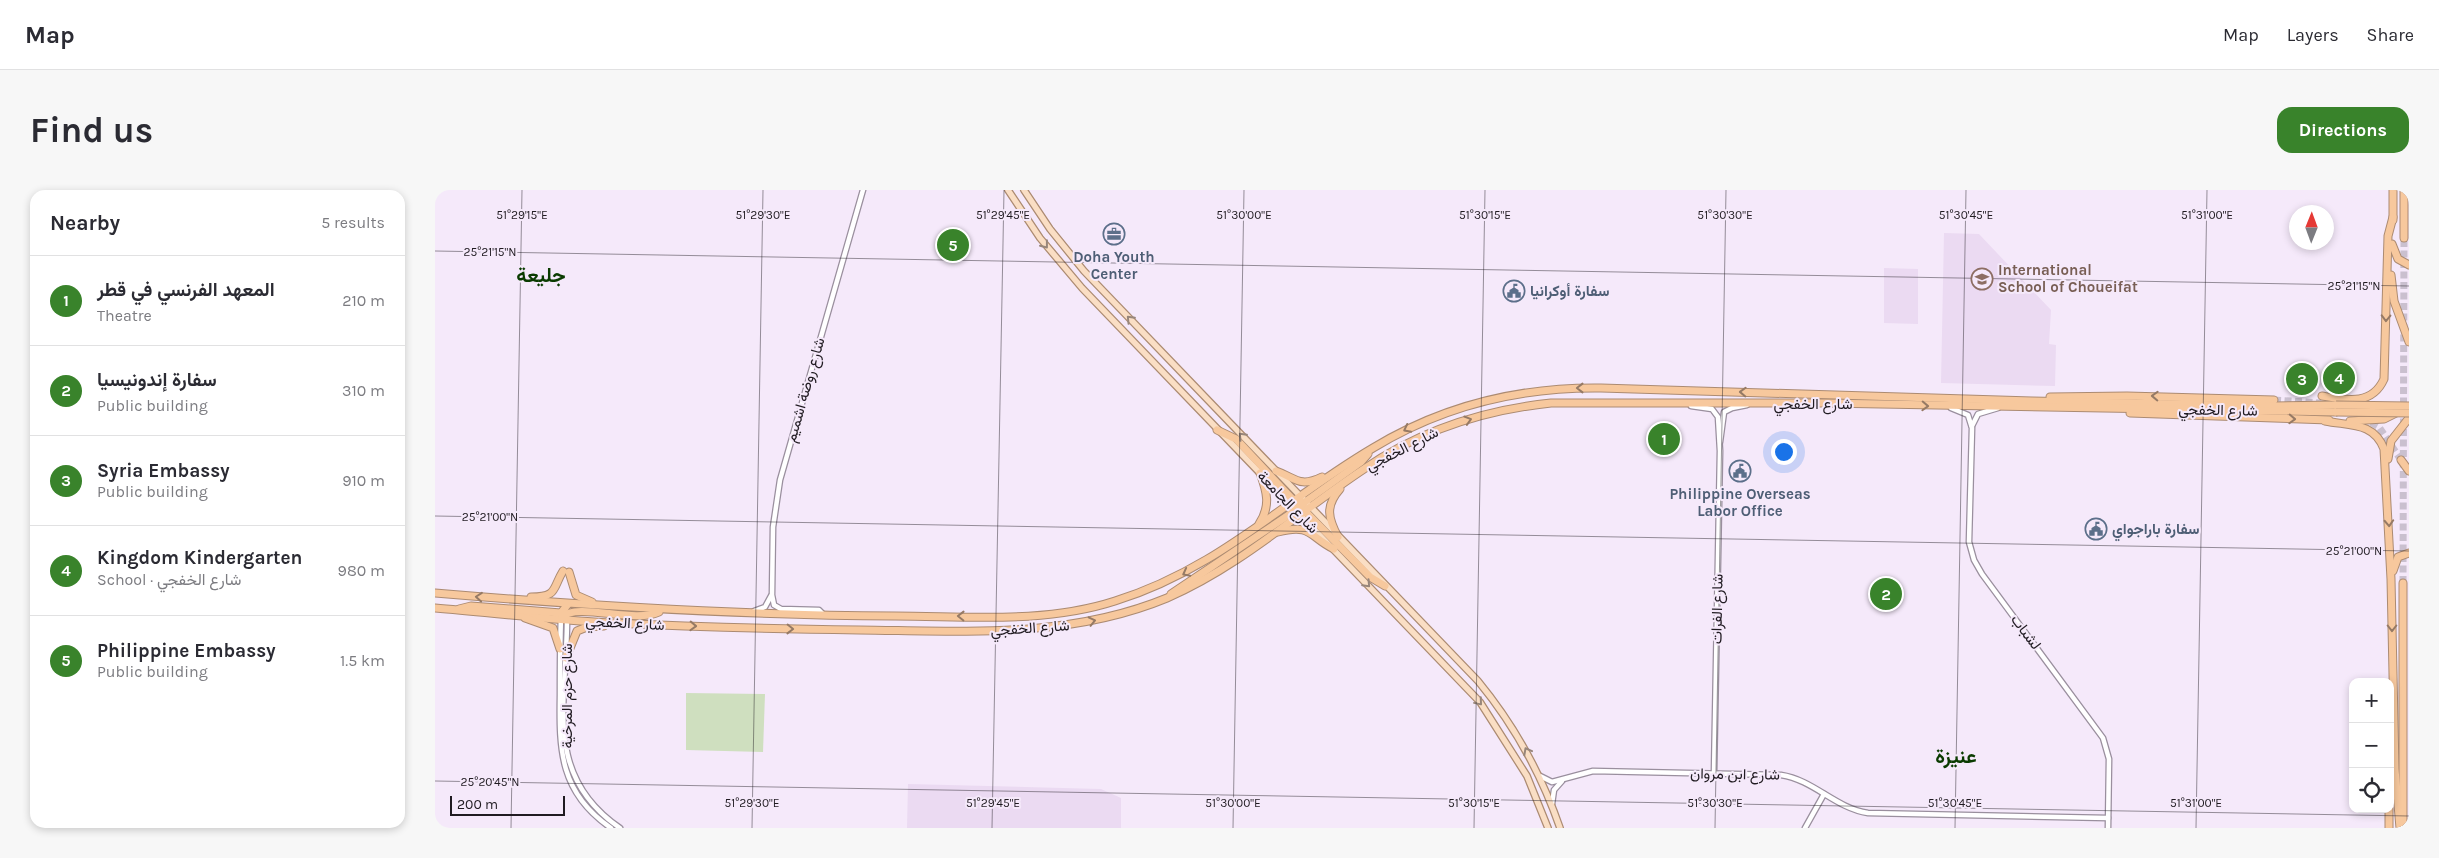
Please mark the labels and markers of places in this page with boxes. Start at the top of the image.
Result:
office icon: Doha Youth Center [1102,222,1126,246]
pin: 5 [937,226,969,264]
place label: Doha Youth Center [1073,248,1155,283]
place label: International School of Choueifat [1998,261,2138,296]
school or university icon: International School of Choueifat [1970,267,1994,291]
public building icon: سفارة أوكرانيا [1502,279,1526,303]
place label: سفارة أوكرانيا [1530,282,1609,300]
pin: 4 [2323,359,2355,397]
pin: 3 [2286,360,2318,398]
pin: 1 [1648,420,1680,458]
public building icon: Philippine Overseas Labor Office [1728,459,1752,483]
place label: Philippine Overseas Labor Office [1669,485,1811,520]
public building icon: سفارة باراجواي [2084,517,2108,541]
place label: سفارة باراجواي [2112,520,2200,542]
pin: 2 [1870,575,1902,613]

